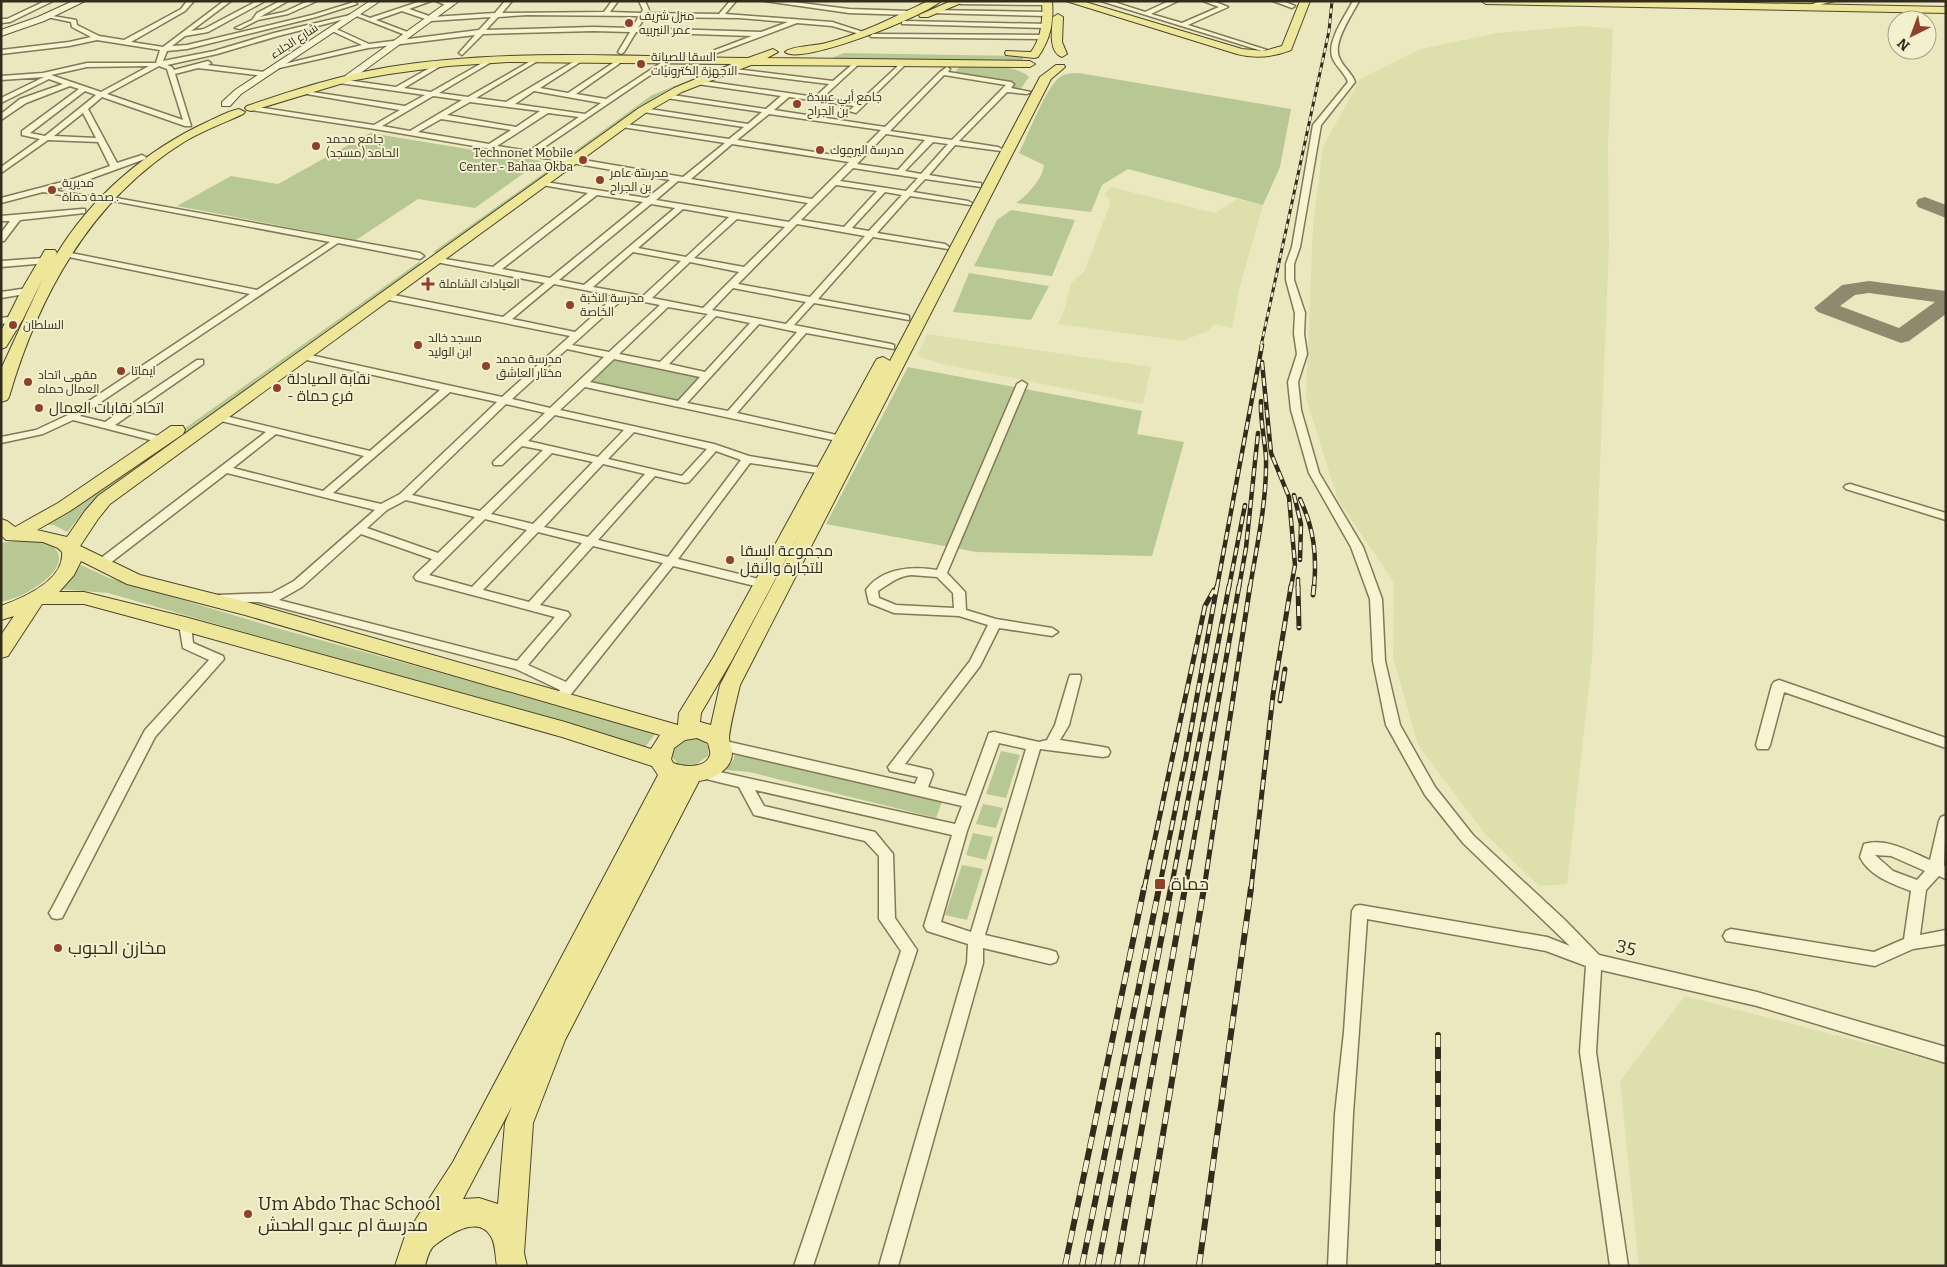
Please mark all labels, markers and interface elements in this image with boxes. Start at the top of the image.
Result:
place label: منزل شريف عمر النيربيه [639,9,694,37]
north arrow [1887,10,1937,60]
marker: منزل شريف عمر النيربيه [623,17,635,29]
street label: شارع الجلاء [268,20,321,62]
text: N [1894,34,1913,54]
place label: السقا للصيانة الاجهزة إلكترونيات [651,50,737,78]
marker: السقا للصيانة الاجهزة إلكترونيات [635,58,647,70]
place label: جامع أبي عبيدة بن الجراح [807,89,882,119]
marker: جامع أبي عبيدة بن الجراح [791,98,803,110]
place label: جامع محمد الحامد (مسجد) [326,132,399,160]
marker: جامع محمد الحامد (مسجد) [310,140,322,152]
place label: مدرسة اليرموك [830,143,904,157]
marker: مدرسة اليرموك [814,144,826,156]
place label: Technonet Mobile Center - Bahaa Okba [459,146,573,174]
marker: Technonet Mobile Center - Bahaa Okba [577,154,589,166]
place label: مدرسة عامر بن الجراح [609,166,669,195]
marker: مدرسة عامر بن الجراح [594,174,606,186]
place label: مديرية صحة حماة . [62,176,119,204]
marker: مديرية صحة حماة . [46,184,58,196]
marker: العيادات الشاملة [421,277,435,291]
place label: العيادات الشاملة [439,277,520,291]
place label: مدرسة النخبة الخاصة [580,291,644,319]
marker: مدرسة النخبة الخاصة [564,299,576,311]
place label: السلطان [23,318,64,332]
marker: السلطان [7,319,19,331]
place label: مسجد خالد ابن الوليد [428,331,482,359]
marker: مسجد خالد ابن الوليد [412,339,424,351]
place label: مدرسة محمد مختار العاشق [496,352,562,380]
marker: مدرسة محمد مختار العاشق [480,360,492,372]
place label: ايماتا [131,364,156,378]
marker: ايماتا [115,365,127,377]
place label: مقهى اتحاد العمال حماه [38,368,100,396]
place label: نقابة الصيادلة - فرع حماة [287,370,371,407]
marker: مقهى اتحاد العمال حماه [22,376,34,388]
marker: نقابة الصيادلة - فرع حماة [271,382,283,394]
place label: اتحاد نقابات العمال [49,399,164,417]
marker: اتحاد نقابات العمال [33,402,45,414]
place label: مجموعة السقا للتجارة والنقل [740,542,833,578]
marker: مجموعة السقا للتجارة والنقل [724,554,736,566]
place label: حماة [1171,873,1209,895]
marker: حماة [1153,877,1167,891]
street label: 35 [1614,935,1638,961]
place label: مخازن الحبوب [68,937,167,959]
marker: مخازن الحبوب [52,942,64,954]
place label: Um Abdo Thac School مدرسة ام عبدو الطحش [258,1193,441,1237]
marker: Um Abdo Thac School مدرسة ام عبدو الطحش [242,1208,254,1220]

